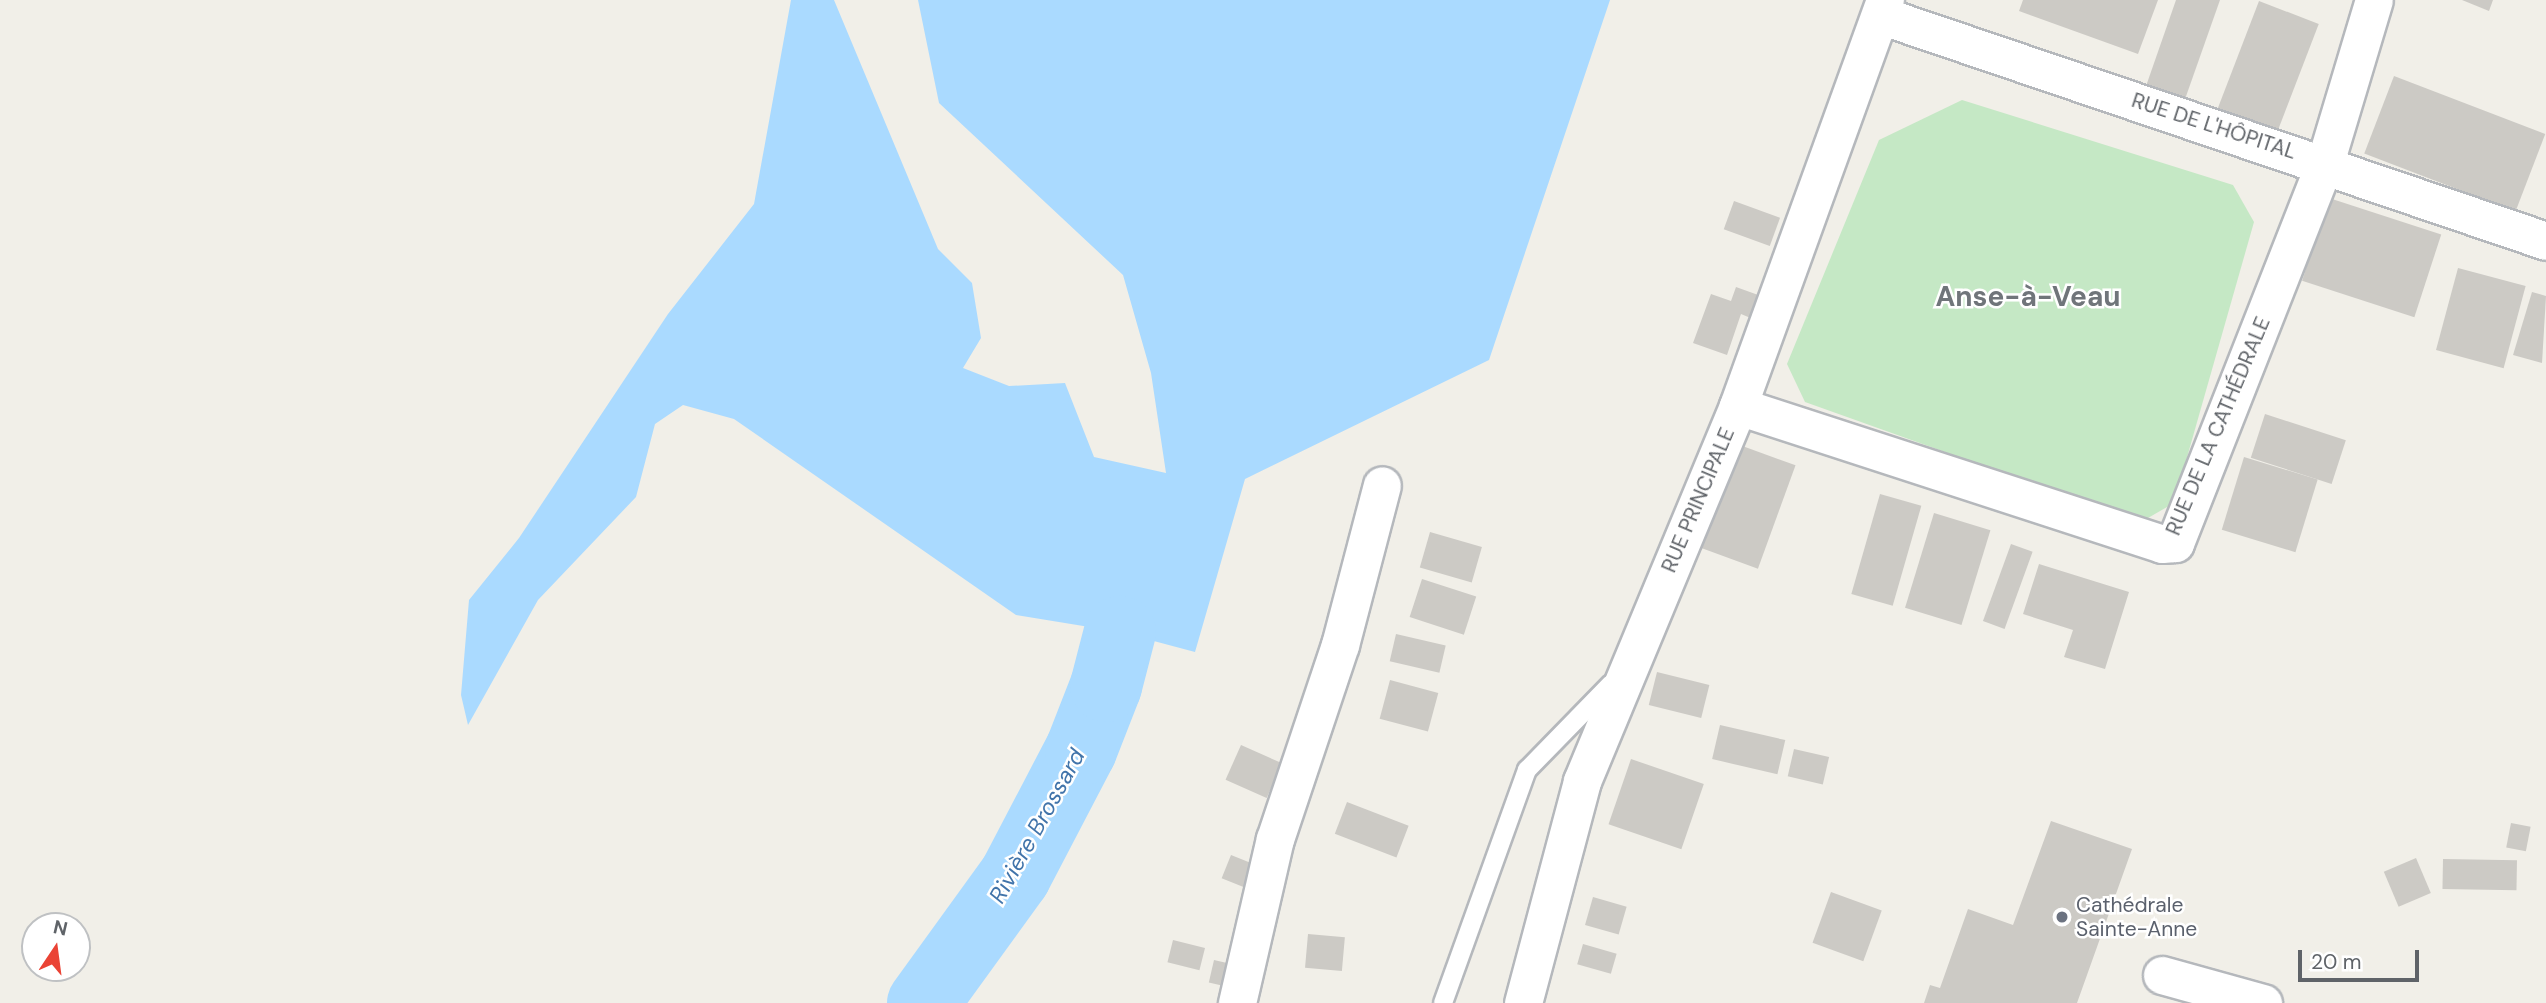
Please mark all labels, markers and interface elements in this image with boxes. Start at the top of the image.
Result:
street label: RUE DE L'HÔPITAL [2129,88,2299,164]
district label: Anse-à-Veau [1935,280,2121,314]
street label: RUE DE LA CATHÉDRALE [2161,313,2275,539]
street label: RUE PRINCIPALE [1656,424,1740,576]
water label: Rivière Brossard [983,744,1091,908]
place label: Cathédrale Sainte-Anne [2076,892,2197,942]
marker: Cathédrale Sainte-Anne [2054,909,2070,925]
north arrow [21,912,91,982]
text: N [51,914,70,942]
scale bar [2301,936,2422,980]
text: 20 m [2311,948,2362,976]

